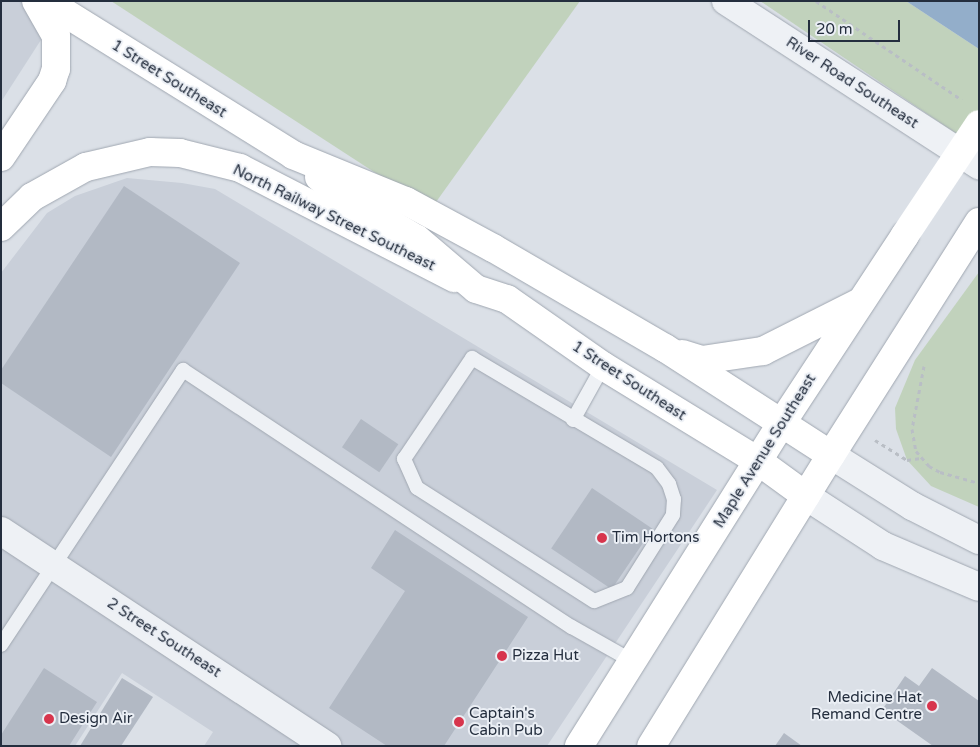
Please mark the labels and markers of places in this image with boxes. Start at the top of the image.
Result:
place label: Tim Hortons [612,529,699,547]
marker: Tim Hortons [596,532,608,544]
place label: Pizza Hut [512,647,579,665]
marker: Pizza Hut [496,650,508,662]
place label: Medicine Hat Remand Centre [811,688,922,723]
marker: Medicine Hat Remand Centre [926,700,938,712]
place label: Captain's Cabin Pub [469,704,543,739]
place label: Design Air [59,710,132,728]
marker: Design Air [43,713,55,725]
marker: Captain's Cabin Pub [453,716,465,728]

